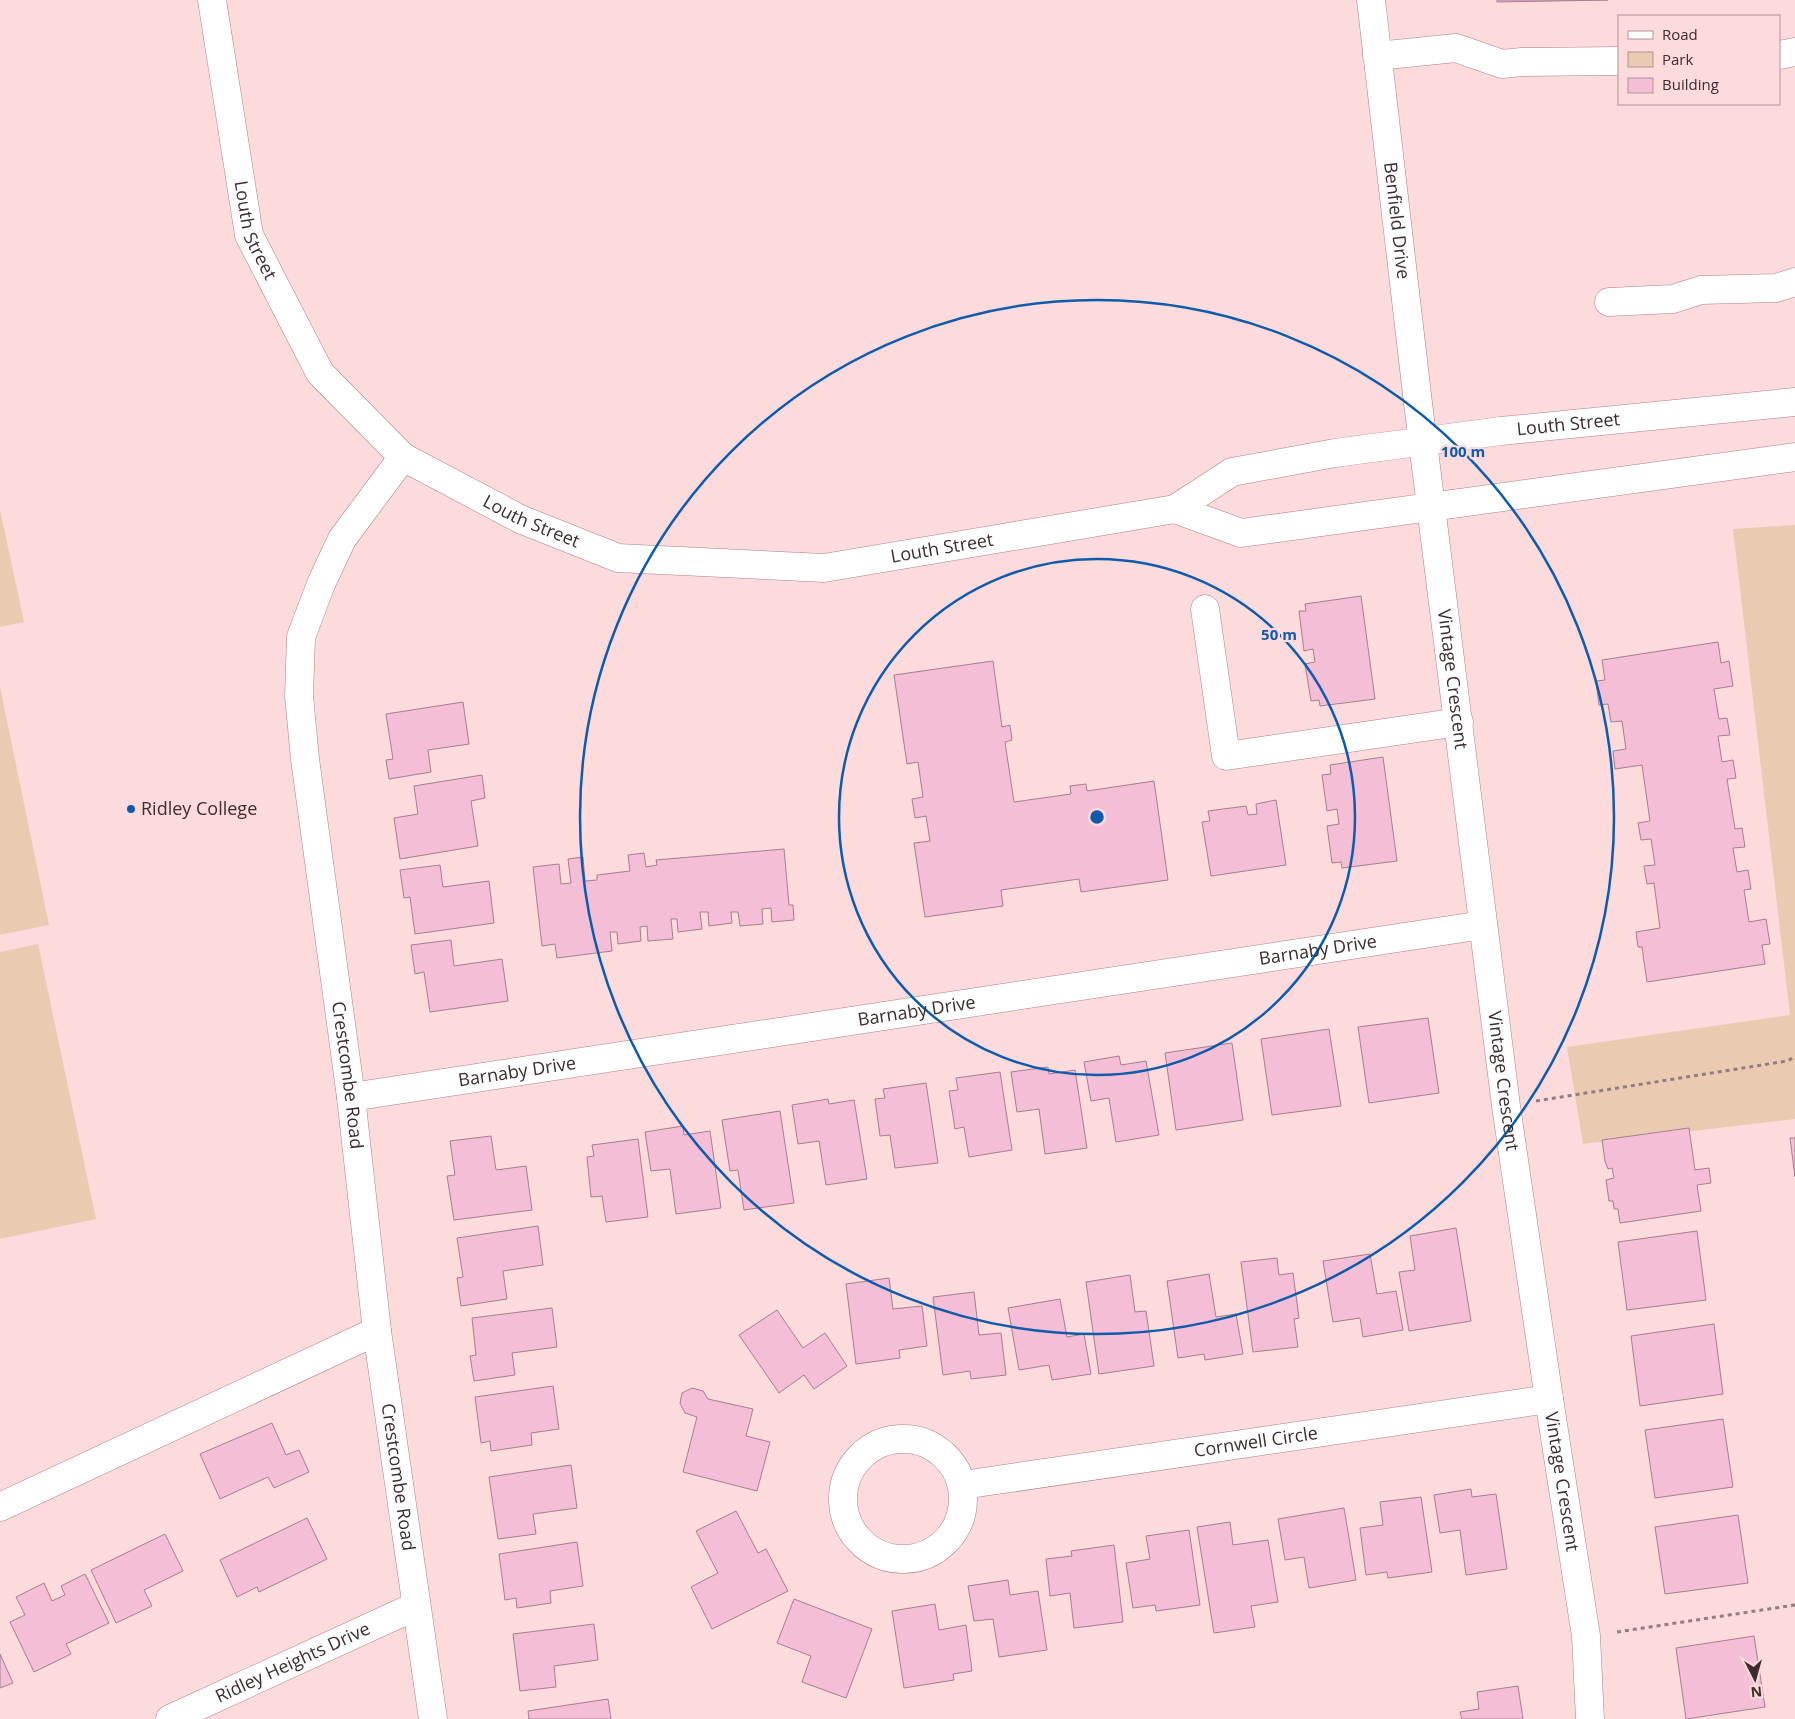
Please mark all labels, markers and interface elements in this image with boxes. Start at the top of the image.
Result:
legend [1618,15,1780,105]
text: Road [1662,24,1698,44]
text: Park [1662,49,1693,69]
text: Building [1662,74,1719,94]
street label: Benfield Drive [1379,160,1416,280]
street label: Louth Street [230,179,283,284]
street label: Louth Street [1515,406,1621,440]
text: 100 m [1441,441,1485,461]
street label: Louth Street [479,489,584,553]
street label: Louth Street [889,527,995,568]
street label: Vintage Crescent [1433,608,1474,750]
text: 50 m [1261,624,1297,644]
place label: Ridley College [141,796,257,820]
marker: Ridley College [125,803,137,815]
centre of rings [1088,808,1106,826]
street label: Barnaby Drive [1257,928,1378,970]
street label: Barnaby Drive [856,989,977,1031]
street label: Crestcombe Road [327,1000,370,1150]
street label: Vintage Crescent [1483,1009,1525,1152]
street label: Barnaby Drive [456,1050,578,1092]
street label: Crestcombe Road [377,1402,422,1552]
street label: Vintage Crescent [1540,1410,1586,1553]
street label: Cornwell Circle [1192,1420,1319,1462]
street label: Ridley Heights Drive [211,1616,373,1708]
north arrow [1730,1654,1780,1704]
text: N [1750,1682,1763,1702]

